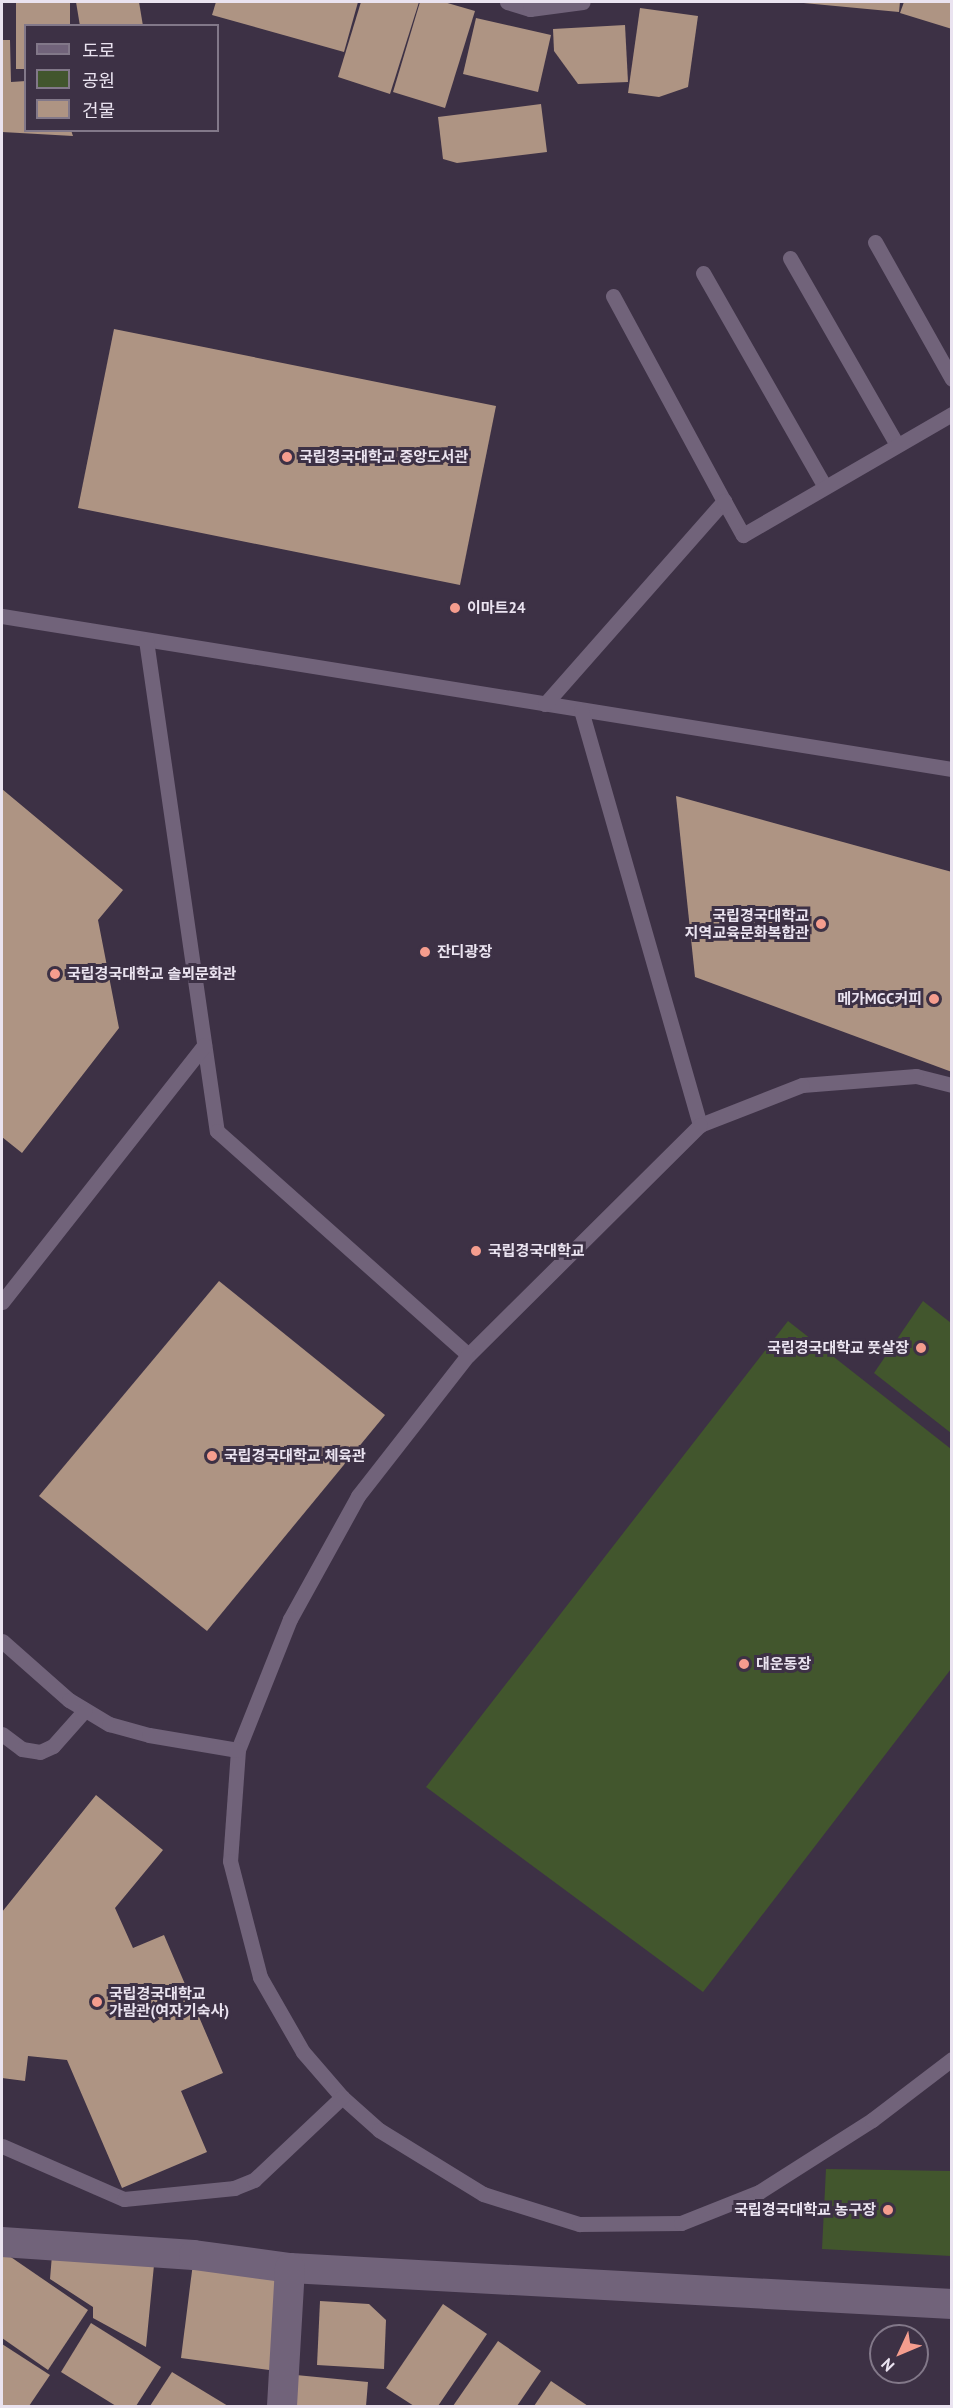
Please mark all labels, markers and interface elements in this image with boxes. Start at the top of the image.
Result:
legend [24,24,219,132]
text: 도로 [82,39,115,62]
text: 공원 [82,69,115,92]
text: 건물 [82,99,115,122]
place label: 국립경국대학교 중앙도서관 [299,448,468,466]
marker: 국립경국대학교 중앙도서관 [280,450,294,464]
place label: 이마트24 [467,599,525,617]
marker: 이마트24 [448,601,462,615]
place label: 국립경국대학교 지역교육문화복합관 [685,906,809,941]
marker: 국립경국대학교 지역교육문화복합관 [814,917,828,931]
place label: 잔디광장 [437,943,492,961]
marker: 잔디광장 [418,945,432,959]
place label: 국립경국대학교 솔뫼문화관 [67,965,236,983]
marker: 국립경국대학교 솔뫼문화관 [48,967,62,981]
place label: 메가MGC커피 [837,990,922,1008]
marker: 메가MGC커피 [927,992,941,1006]
place label: 국립경국대학교 [488,1242,585,1260]
marker: 국립경국대학교 [469,1244,483,1258]
place label: 국립경국대학교 풋살장 [767,1339,909,1357]
marker: 국립경국대학교 풋살장 [914,1341,928,1355]
place label: 국립경국대학교 체육관 [224,1447,366,1465]
marker: 국립경국대학교 체육관 [205,1449,219,1463]
place label: 대운동장 [756,1655,811,1673]
marker: 대운동장 [737,1657,751,1671]
place label: 국립경국대학교 가람관(여자기숙사) [109,1984,229,2019]
marker: 국립경국대학교 가람관(여자기숙사) [90,1995,104,2009]
place label: 국립경국대학교 농구장 [734,2201,876,2219]
marker: 국립경국대학교 농구장 [881,2203,895,2217]
north arrow [869,2324,929,2384]
text: N [877,2354,898,2376]

